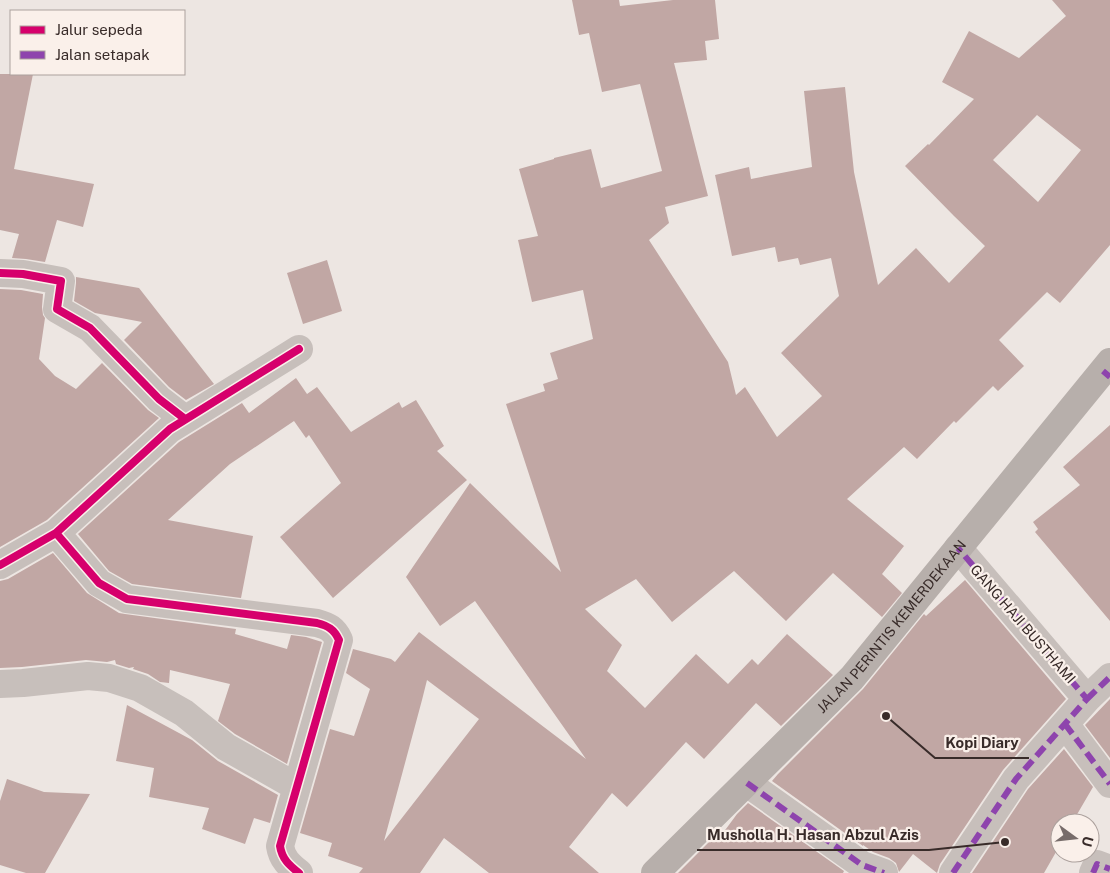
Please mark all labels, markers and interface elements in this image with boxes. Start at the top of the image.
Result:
legend [10,10,185,75]
text: Jalur sepeda [55,21,143,38]
text: Jalan setapak [55,46,150,63]
street label: JALAN PERINTIS KEMERDEKAAN [814,537,969,716]
street label: GANG HAJI BUSTHAMI [967,561,1079,687]
callout: Kopi Diary [935,728,1029,758]
text: Kopi Diary [945,734,1019,751]
north arrow [1050,813,1100,863]
callout: Musholla H. Hasan Abzul Azis [697,820,929,850]
text: Musholla H. Hasan Abzul Azis [707,826,919,843]
text: U [1079,834,1097,848]

